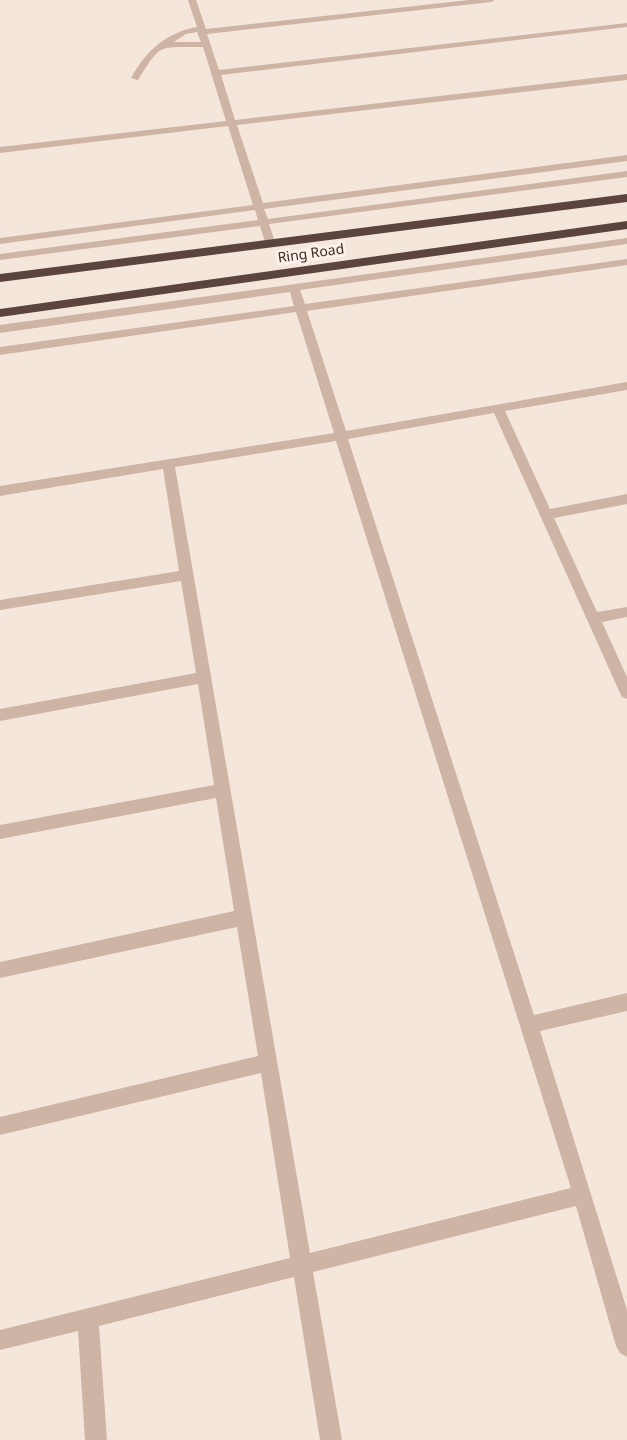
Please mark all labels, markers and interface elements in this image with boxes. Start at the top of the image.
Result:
street label: Ring Road [277,241,345,267]

